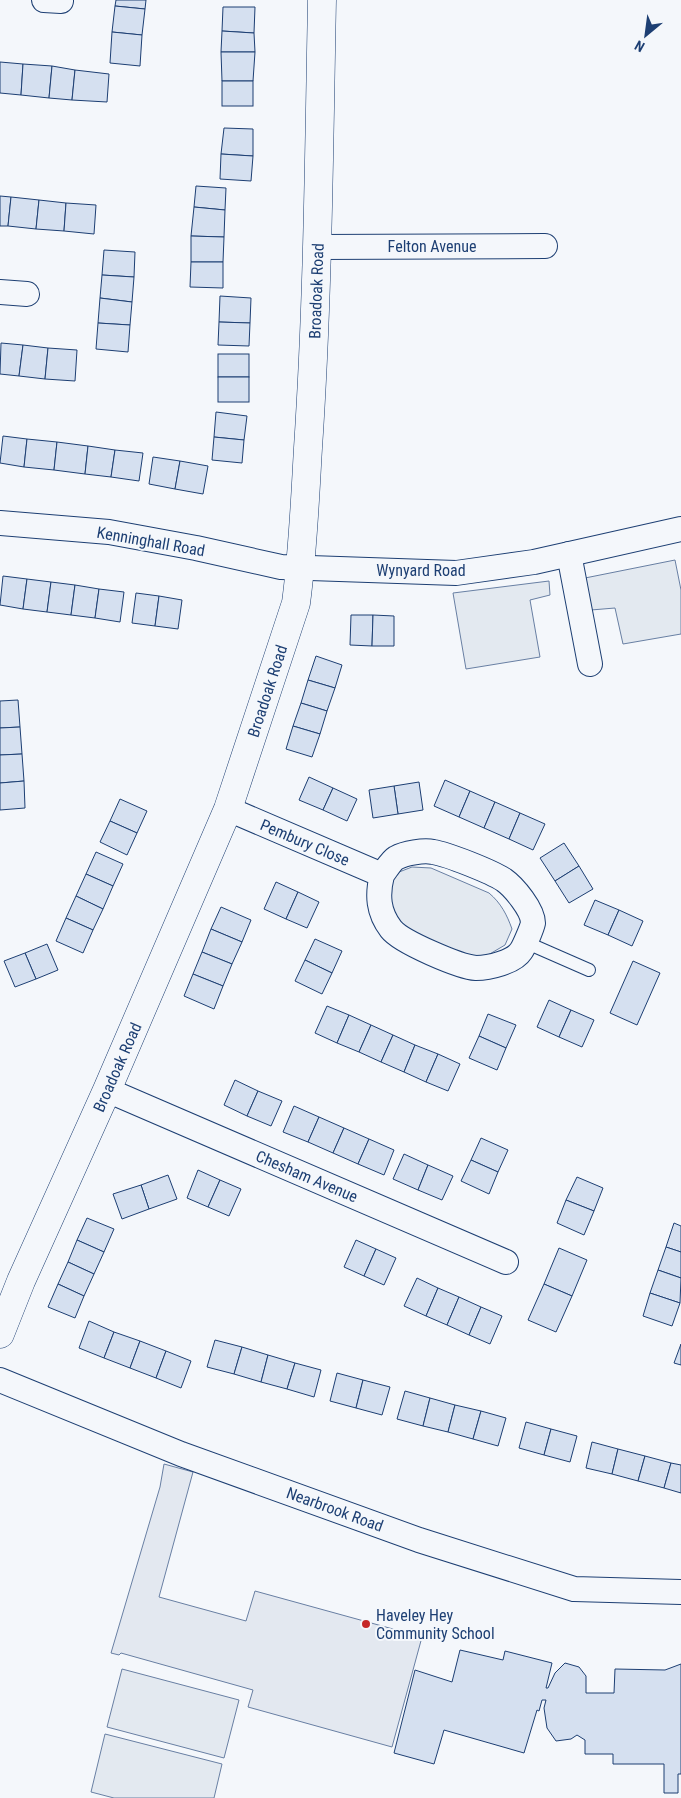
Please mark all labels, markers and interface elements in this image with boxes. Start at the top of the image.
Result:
north arrow [621,10,671,60]
text: N [632,37,647,55]
street label: Felton Avenue [388,237,476,256]
street label: Broadoak Road [305,243,328,339]
street label: Kenninghall Road [95,523,206,560]
street label: Wynyard Road [376,561,466,580]
street label: Broadoak Road [244,643,291,740]
street label: Pembury Close [257,815,352,870]
street label: Broadoak Road [89,1020,146,1115]
street label: Chesham Avenue [253,1146,361,1206]
street label: Nearbrook Road [284,1483,386,1536]
place label: Haveley Hey Community School [376,1606,495,1643]
marker: Haveley Hey Community School [360,1618,372,1630]

